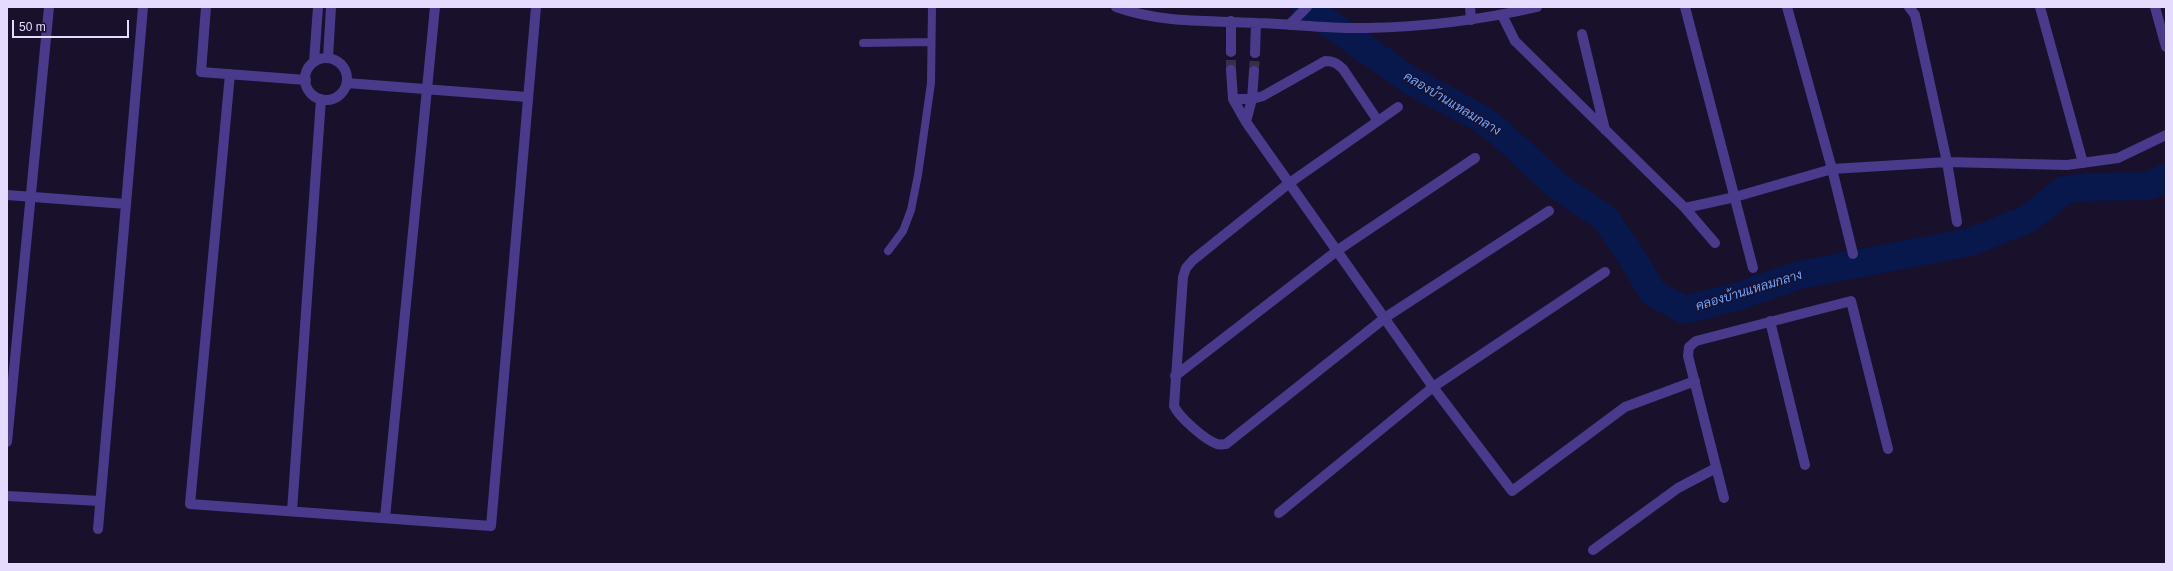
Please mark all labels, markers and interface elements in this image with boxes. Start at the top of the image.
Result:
scale bar [14,12,131,38]
text: 50 m [19,20,46,34]
water label: คลองบ้านแหลมกลาง [1401,69,1503,139]
water label: คลองบ้านแหลมกลาง [1694,267,1804,315]

